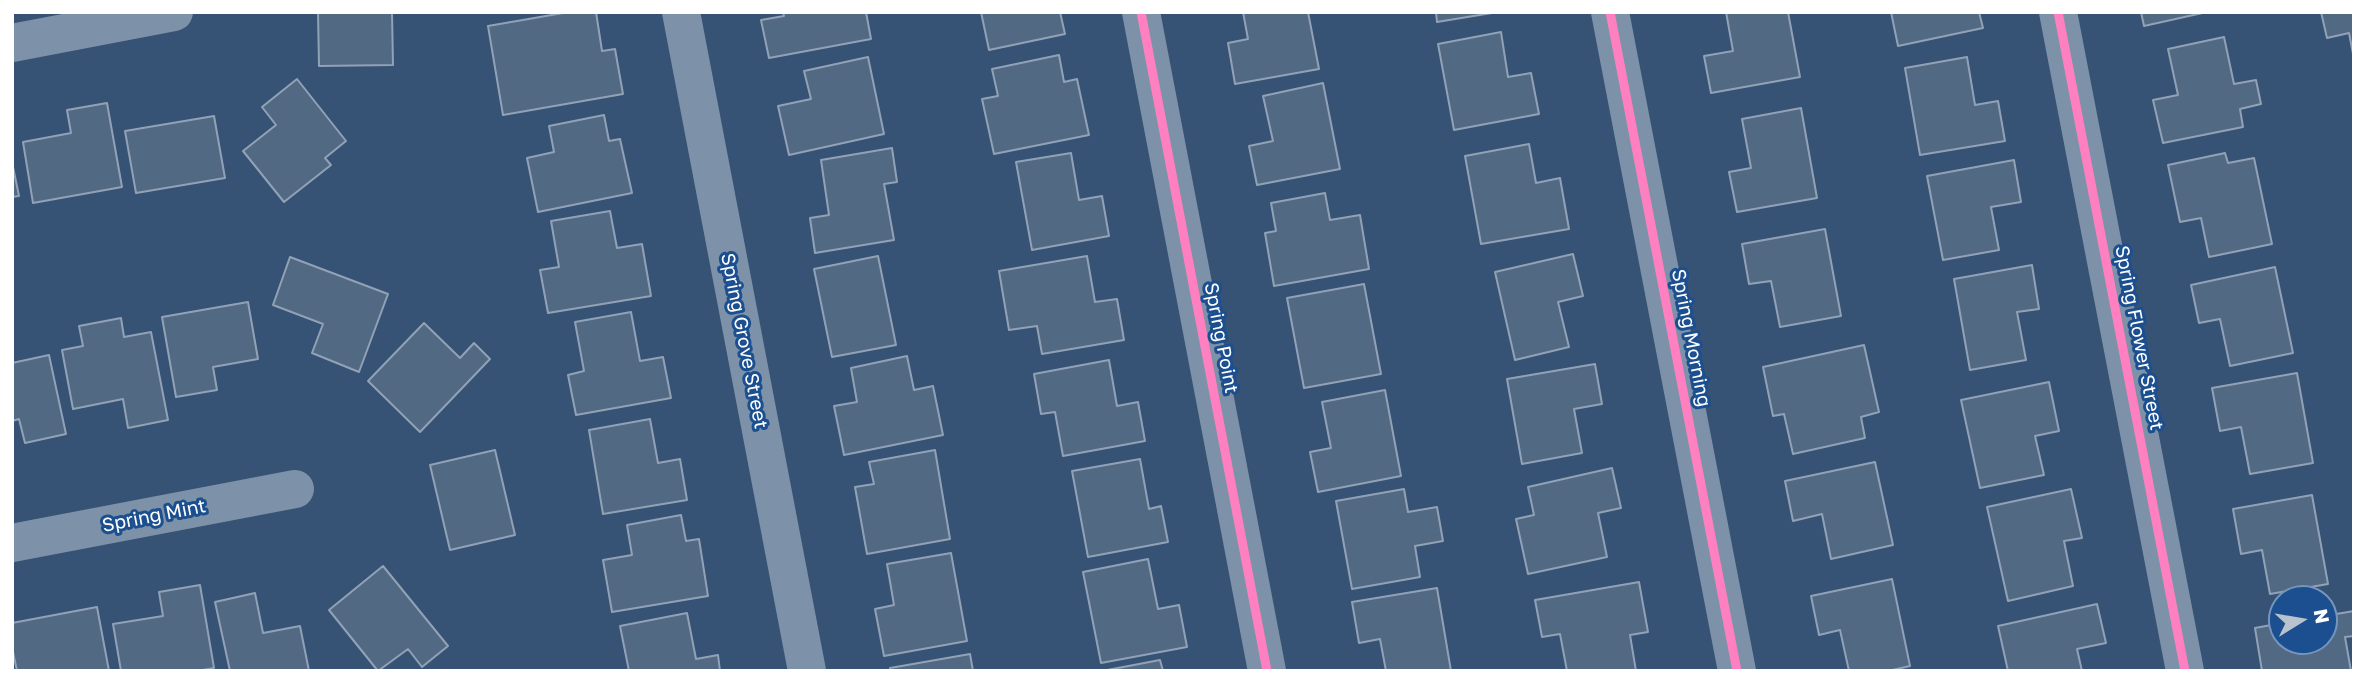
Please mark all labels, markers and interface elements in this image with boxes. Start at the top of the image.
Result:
street label: Spring Flower Street [2110,244,2168,432]
street label: Spring Grove Street [716,251,772,431]
street label: Spring Morning [1666,267,1716,409]
street label: Spring Point [1199,281,1243,395]
street label: Spring Mint [100,495,208,537]
north arrow [2268,585,2338,655]
text: N [2309,607,2335,626]

